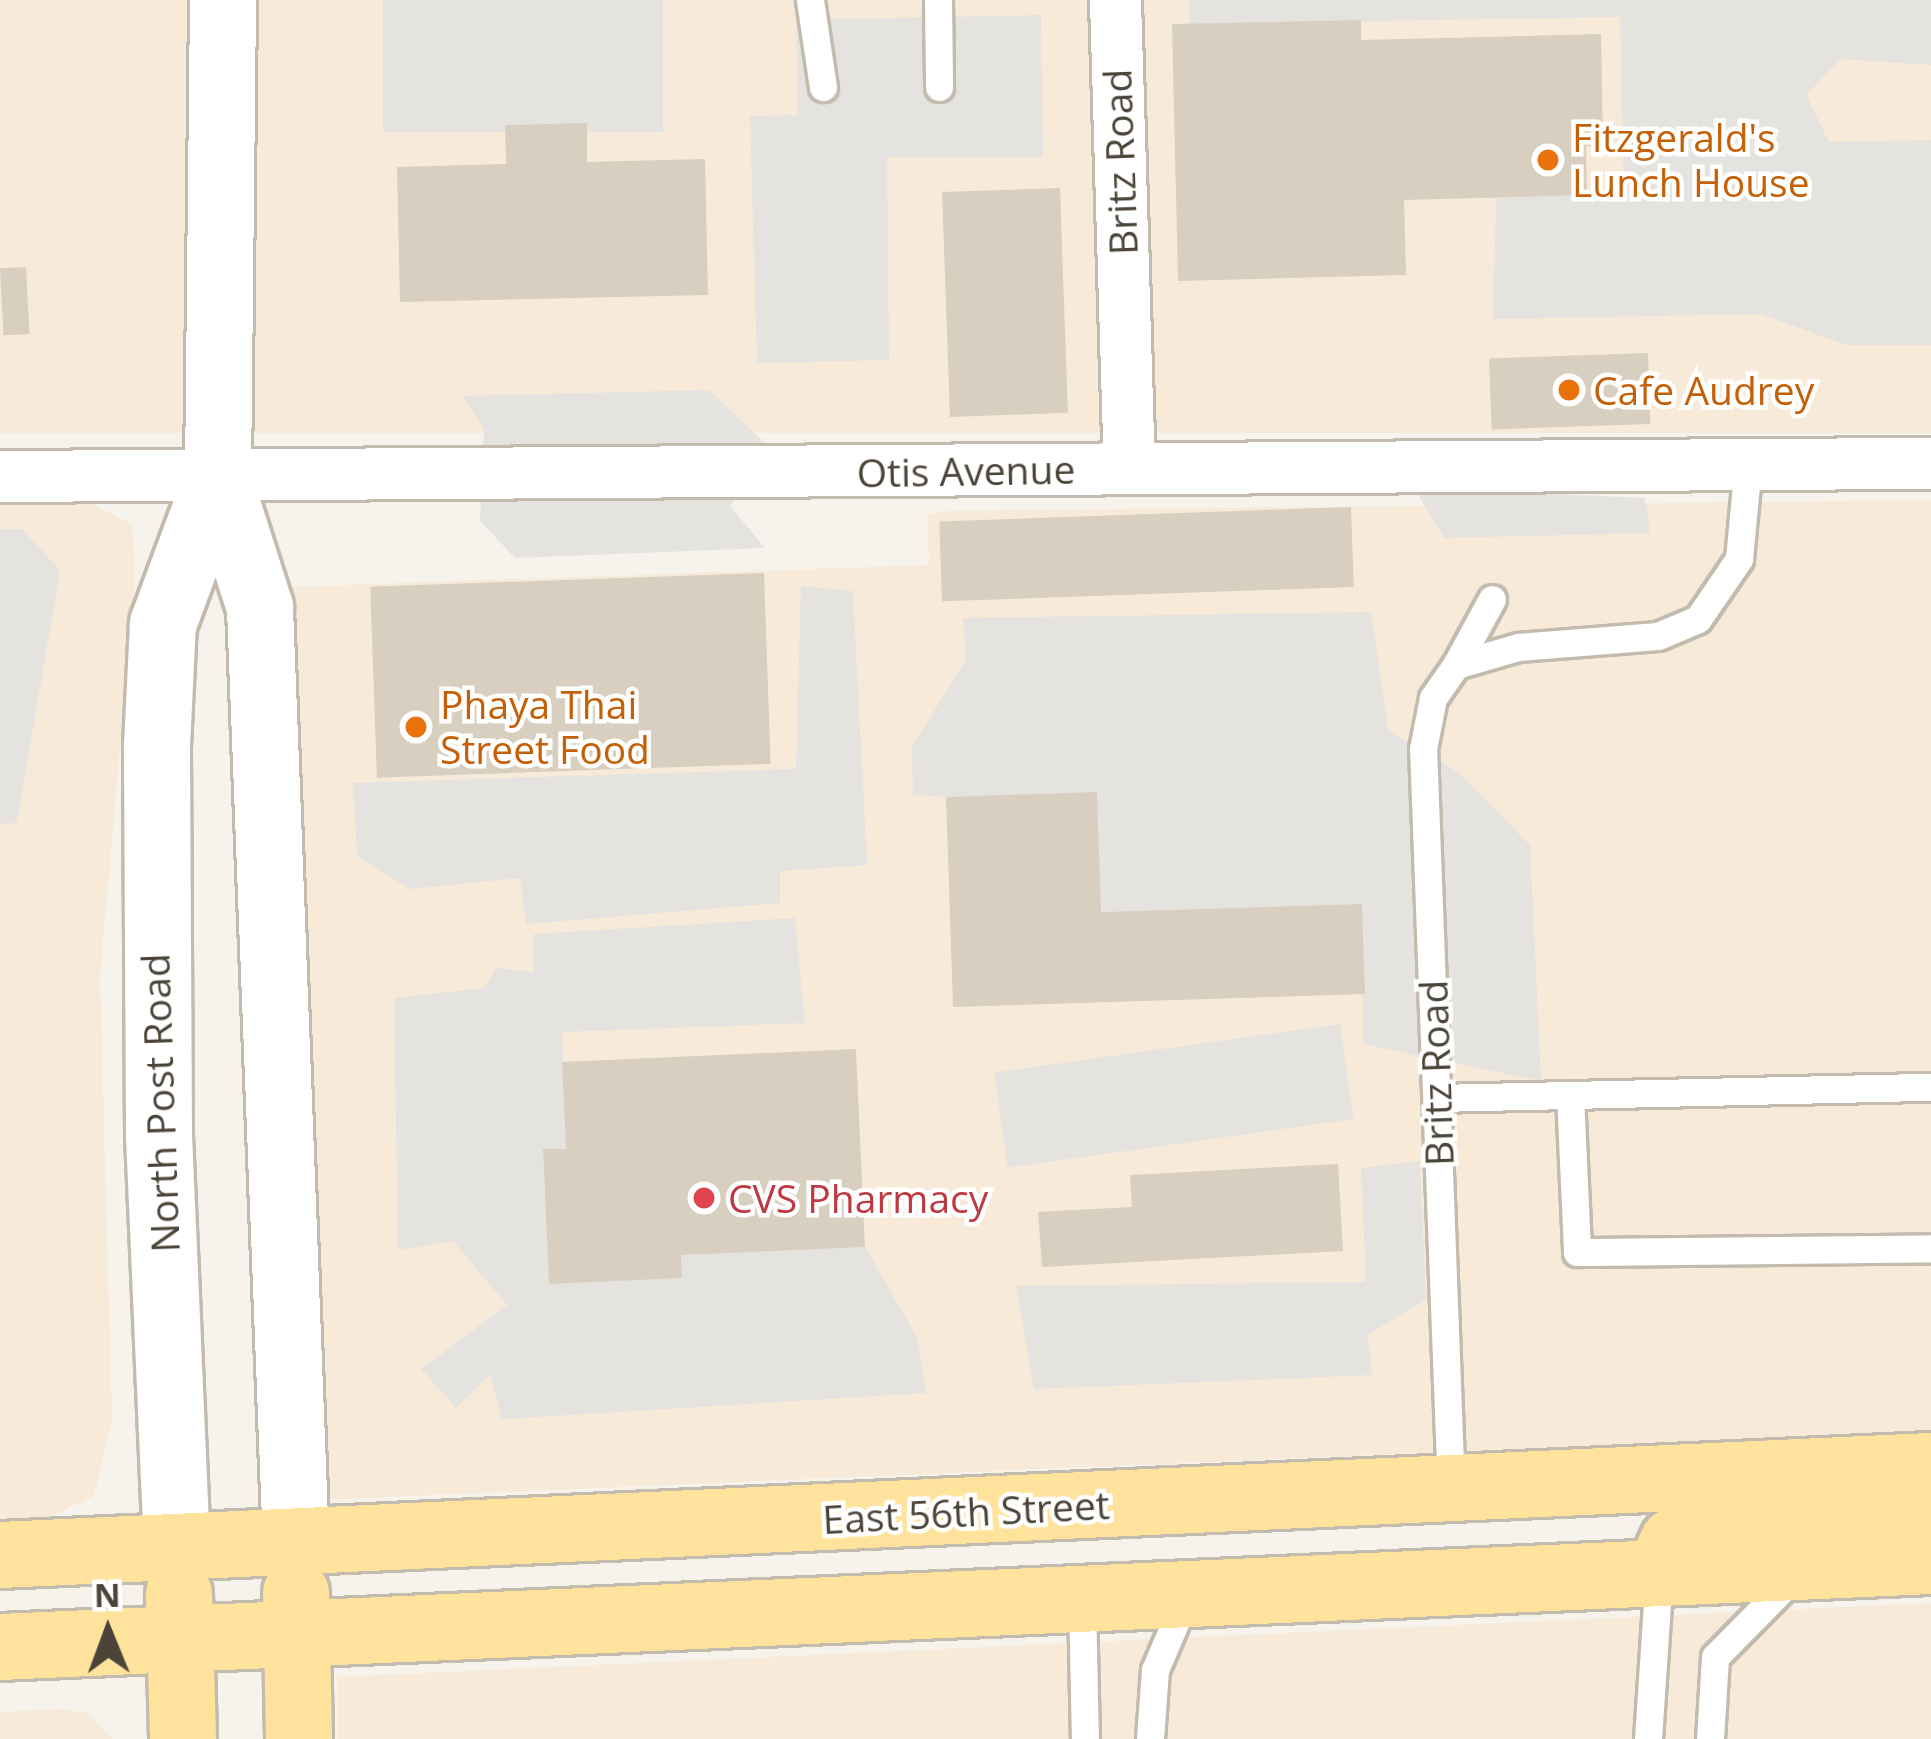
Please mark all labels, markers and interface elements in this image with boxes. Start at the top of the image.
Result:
street label: Britz Road [1093,68,1147,256]
place label: Fitzgerald's Lunch House [1572,115,1810,206]
marker: Fitzgerald's Lunch House [1535,147,1561,173]
place label: Cafe Audrey [1593,367,1814,413]
marker: Cafe Audrey [1556,377,1582,403]
street label: Otis Avenue [856,446,1076,496]
place label: Phaya Thai Street Food [440,682,650,773]
marker: Phaya Thai Street Food [403,714,429,740]
street label: North Post Road [131,953,189,1253]
street label: Britz Road [1409,979,1463,1167]
place label: CVS Pharmacy [728,1175,988,1221]
marker: CVS Pharmacy [691,1185,717,1211]
street label: East 56th Street [821,1481,1111,1543]
north arrow [48,1571,168,1691]
text: N [94,1572,121,1617]

